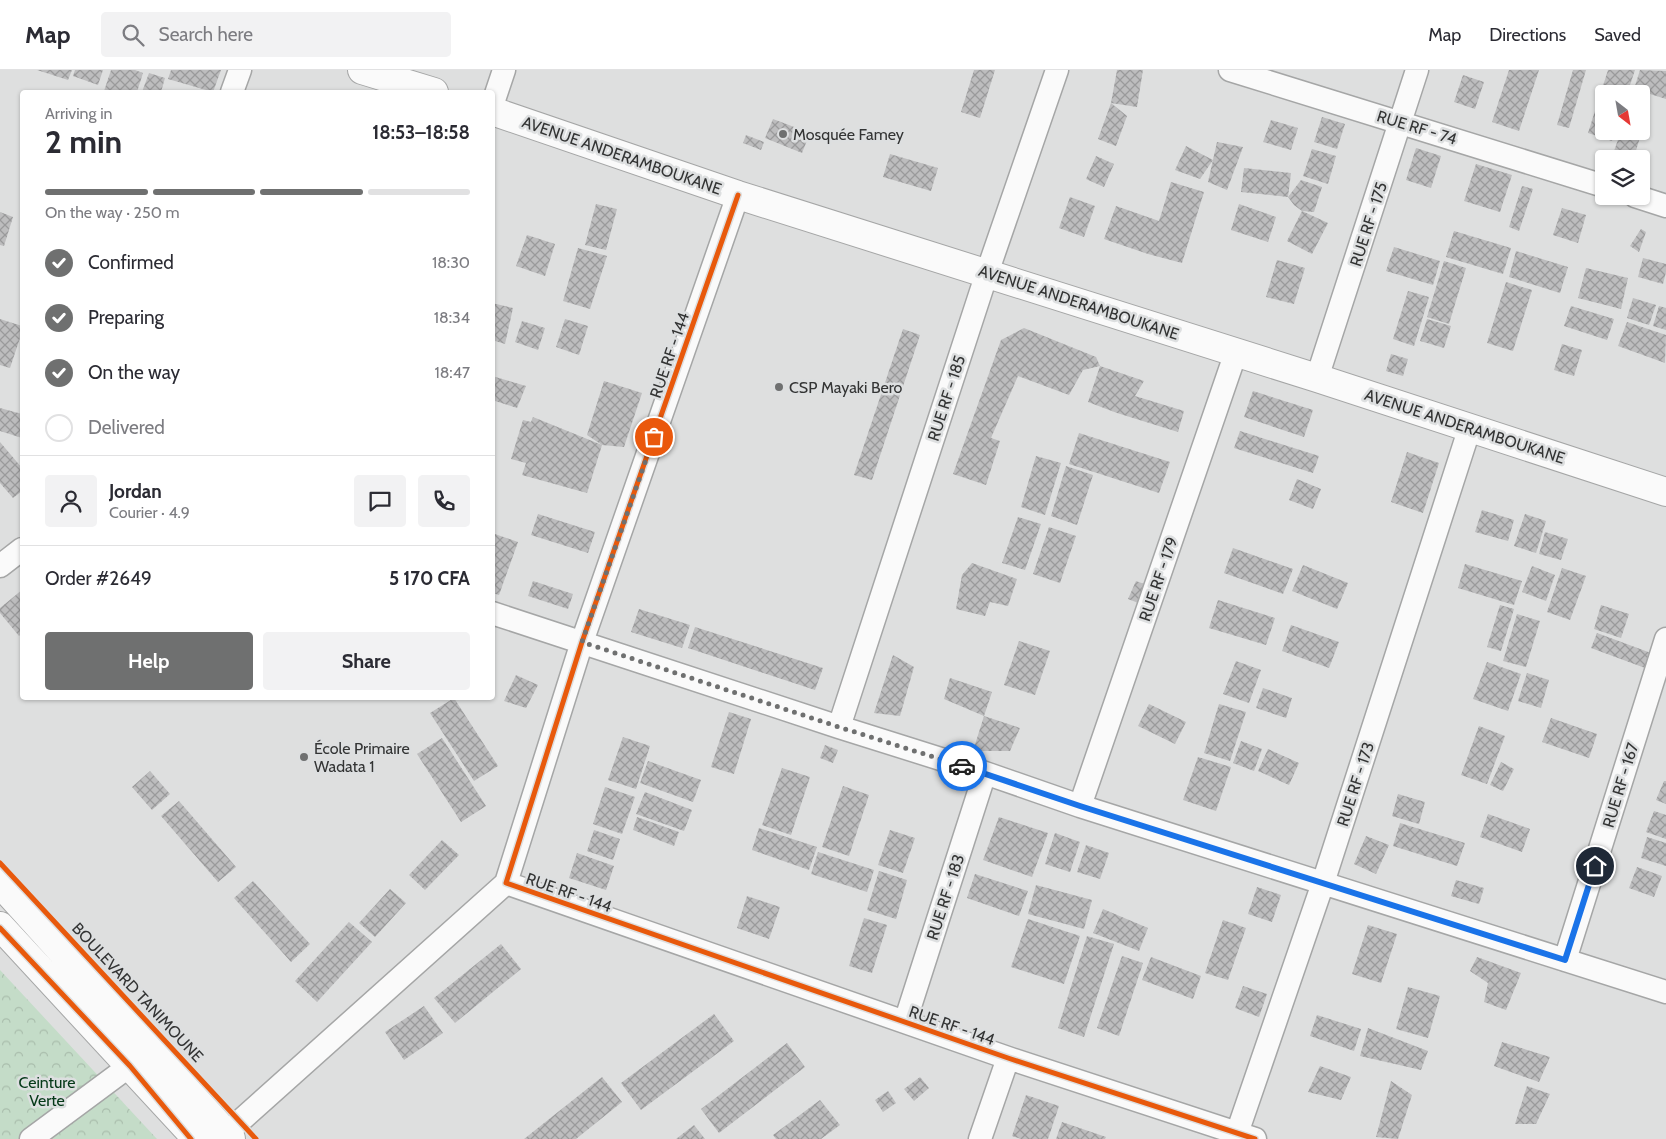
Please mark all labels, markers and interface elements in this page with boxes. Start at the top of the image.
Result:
search box [101,12,451,57]
text: Map [25,20,71,49]
icon: search [119,21,147,49]
text: Search here [159,23,253,46]
text: Map [1428,24,1461,46]
text: Directions [1489,24,1566,46]
text: Saved [1594,24,1641,46]
north arrow [1595,85,1650,140]
map controls [1595,85,1650,205]
text: Arriving in [45,104,112,123]
street label: RUE RF - 74 [1375,106,1459,149]
street label: AVENUE ANDERAMBOUKANE [520,112,724,199]
text: 18:53–18:58 [372,121,470,144]
text: 2 min [45,122,122,161]
place label: Mosquée Famey [793,125,904,144]
marker: Mosquée Famey [777,128,789,140]
button: layers [1595,150,1650,205]
street label: RUE RF - 175 [1346,180,1391,269]
text: On the way · 250 m [45,203,179,222]
icon: check [45,249,73,277]
text: Confirmed [88,251,174,274]
text: 18:30 [432,253,470,272]
street label: AVENUE ANDERAMBOUKANE [976,261,1182,344]
icon: check [45,304,73,332]
text: Preparing [88,306,164,329]
text: 18:34 [434,308,470,327]
street label: RUE RF - 144 [646,310,693,401]
street label: RUE RF - 185 [924,353,969,444]
icon: check [45,359,73,387]
text: On the way [88,361,180,384]
text: 18:47 [434,363,470,382]
place label: CSP Mayaki Bero [789,378,903,397]
marker: CSP Mayaki Bero [773,381,785,393]
street label: AVENUE ANDERAMBOUKANE [1362,385,1568,468]
text: Delivered [88,416,165,439]
pin [633,416,675,458]
icon: bag [640,423,668,451]
button: person [45,475,97,527]
button: chat [354,475,406,527]
button: phone [418,475,470,527]
text: Jordan [109,480,162,503]
text: Courier · 4.9 [109,503,190,522]
street label: RUE RF - 179 [1135,534,1182,624]
text: Order #2649 [45,567,152,590]
text: 5 170 CFA [389,567,470,590]
button: Help [45,632,253,690]
button: Share [263,632,470,690]
place label: École Primaire Wadata 1 [314,739,410,776]
street label: RUE RF - 173 [1333,740,1378,829]
street label: RUE RF - 167 [1599,740,1642,830]
courier [937,741,987,791]
marker: École Primaire Wadata 1 [298,751,310,763]
icon: car [948,752,976,780]
pin [1574,845,1616,887]
street label: RUE RF - 183 [923,852,968,943]
icon: home [1581,852,1609,880]
street label: RUE RF - 144 [523,869,614,916]
street label: BOULEVARD TANIMOUNE [68,919,207,1066]
street label: RUE RF - 144 [906,1002,997,1049]
park label: Ceinture Verte [19,1073,75,1110]

